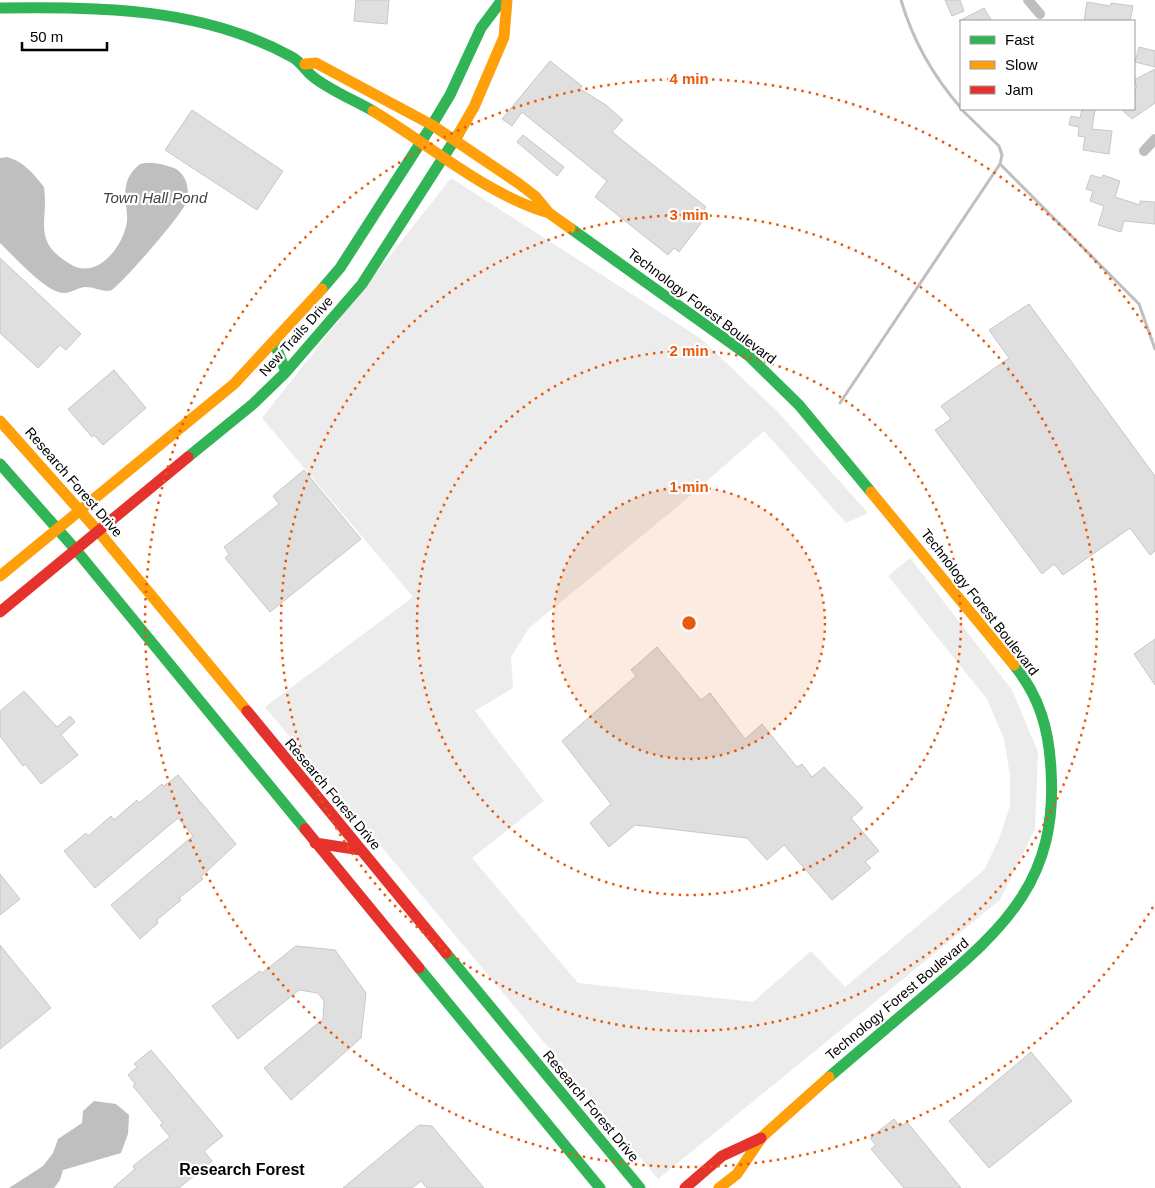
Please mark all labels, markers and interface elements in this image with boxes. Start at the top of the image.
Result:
scale bar [22,20,108,52]
legend [960,20,1135,110]
text: 50 m [30,28,63,45]
text: Fast [1005,31,1035,48]
text: Slow [1005,56,1038,73]
text: 4 min [669,70,709,87]
text: Jam [1005,81,1033,98]
water label: Town Hall Pond [103,189,208,206]
text: 3 min [669,206,709,223]
street label: Technology Forest Boulevard [625,245,779,367]
street label: New Trails Drive [256,293,336,379]
text: 2 min [669,342,709,359]
street label: Research Forest Drive [22,424,126,540]
text: 1 min [669,478,709,495]
street label: Technology Forest Boulevard [918,526,1042,678]
centre of rings [680,614,698,632]
street label: Research Forest Drive [282,735,384,853]
street label: Technology Forest Boulevard [822,935,972,1063]
street label: Research Forest Drive [540,1047,642,1165]
district label: Research Forest [179,1161,305,1178]

